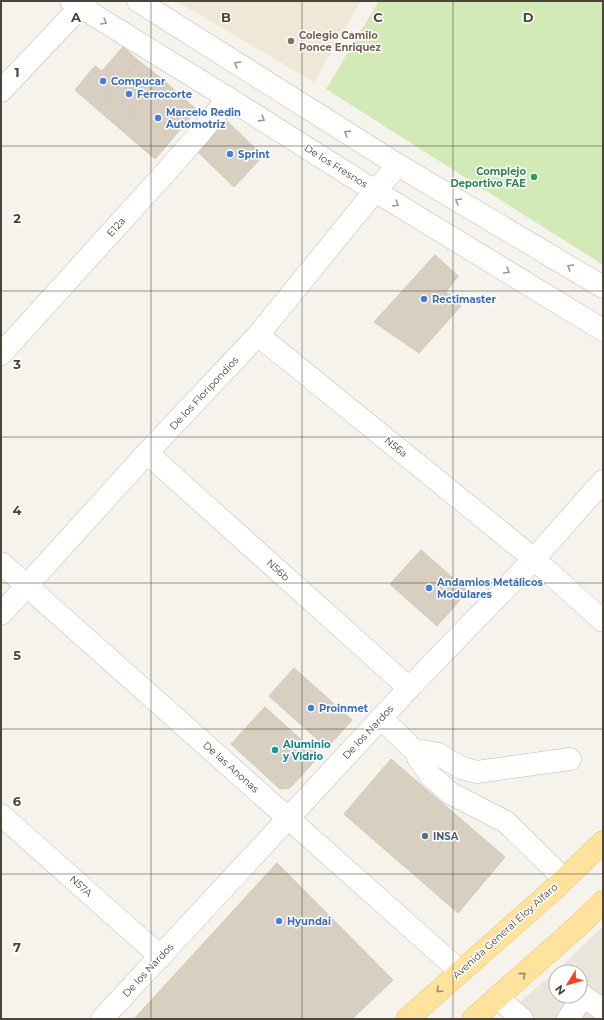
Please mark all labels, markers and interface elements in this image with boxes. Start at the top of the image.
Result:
text: A [70,9,82,25]
text: B [221,9,231,25]
text: C [373,9,383,25]
text: D [523,9,534,25]
one-way arrow [100,17,107,24]
place label: Colegio Camilo Ponce Enriquez [299,29,382,54]
marker: Colegio Camilo Ponce Enriquez [286,36,296,46]
one-way arrow [234,61,241,68]
text: 1 [14,64,20,80]
place label: Compucar [111,75,166,88]
marker: Compucar [98,76,108,86]
place label: Ferrocorte [137,88,192,101]
marker: Ferrocorte [124,89,134,99]
place label: Marcelo Redin Automotriz [165,106,241,131]
marker: Marcelo Redin Automotriz [153,113,163,123]
one-way arrow [258,114,265,122]
one-way arrow [344,130,351,137]
street label: De los Fresnos [302,141,370,191]
place label: Sprint [238,148,270,161]
marker: Sprint [225,149,235,159]
place label: Complejo Deportivo FAE [450,165,526,190]
marker: Complejo Deportivo FAE [529,172,539,182]
one-way arrow [455,198,462,205]
one-way arrow [392,199,399,206]
text: 2 [13,210,21,226]
street label: E12a [104,215,128,239]
one-way arrow [567,265,574,272]
one-way arrow [503,267,510,274]
place label: Rectimaster [432,293,496,306]
marker: Rectimaster [419,294,429,304]
street label: De los Floripondios [167,353,241,432]
text: 3 [12,356,21,372]
street label: N56a [382,434,410,460]
text: 4 [13,502,22,518]
street label: N56b [264,556,292,584]
place label: Andamios Metálicos Modulares [436,576,544,601]
marker: Andamios Metálicos Modulares [424,583,434,593]
text: 5 [13,647,21,663]
place label: Proinmet [319,702,369,715]
street label: De los Nardos [340,702,396,762]
marker: Proinmet [306,703,316,713]
street label: De las Anonas [200,738,262,796]
place label: Aluminio y Vidrio [282,738,331,763]
marker: Aluminio y Vidrio [270,745,280,755]
text: 6 [13,793,22,809]
place label: INSA [433,830,459,843]
marker: INSA [420,831,430,841]
street label: N57A [67,872,96,900]
street label: Avenida General Eloy Alfaro [450,880,560,982]
place label: Hyundai [287,915,331,928]
marker: Hyundai [274,916,284,926]
text: 7 [13,939,21,955]
street label: De los Nardos [120,940,176,1000]
north arrow [548,964,588,1004]
one-way arrow [518,972,526,979]
text: N [552,982,568,998]
one-way arrow [436,986,444,993]

